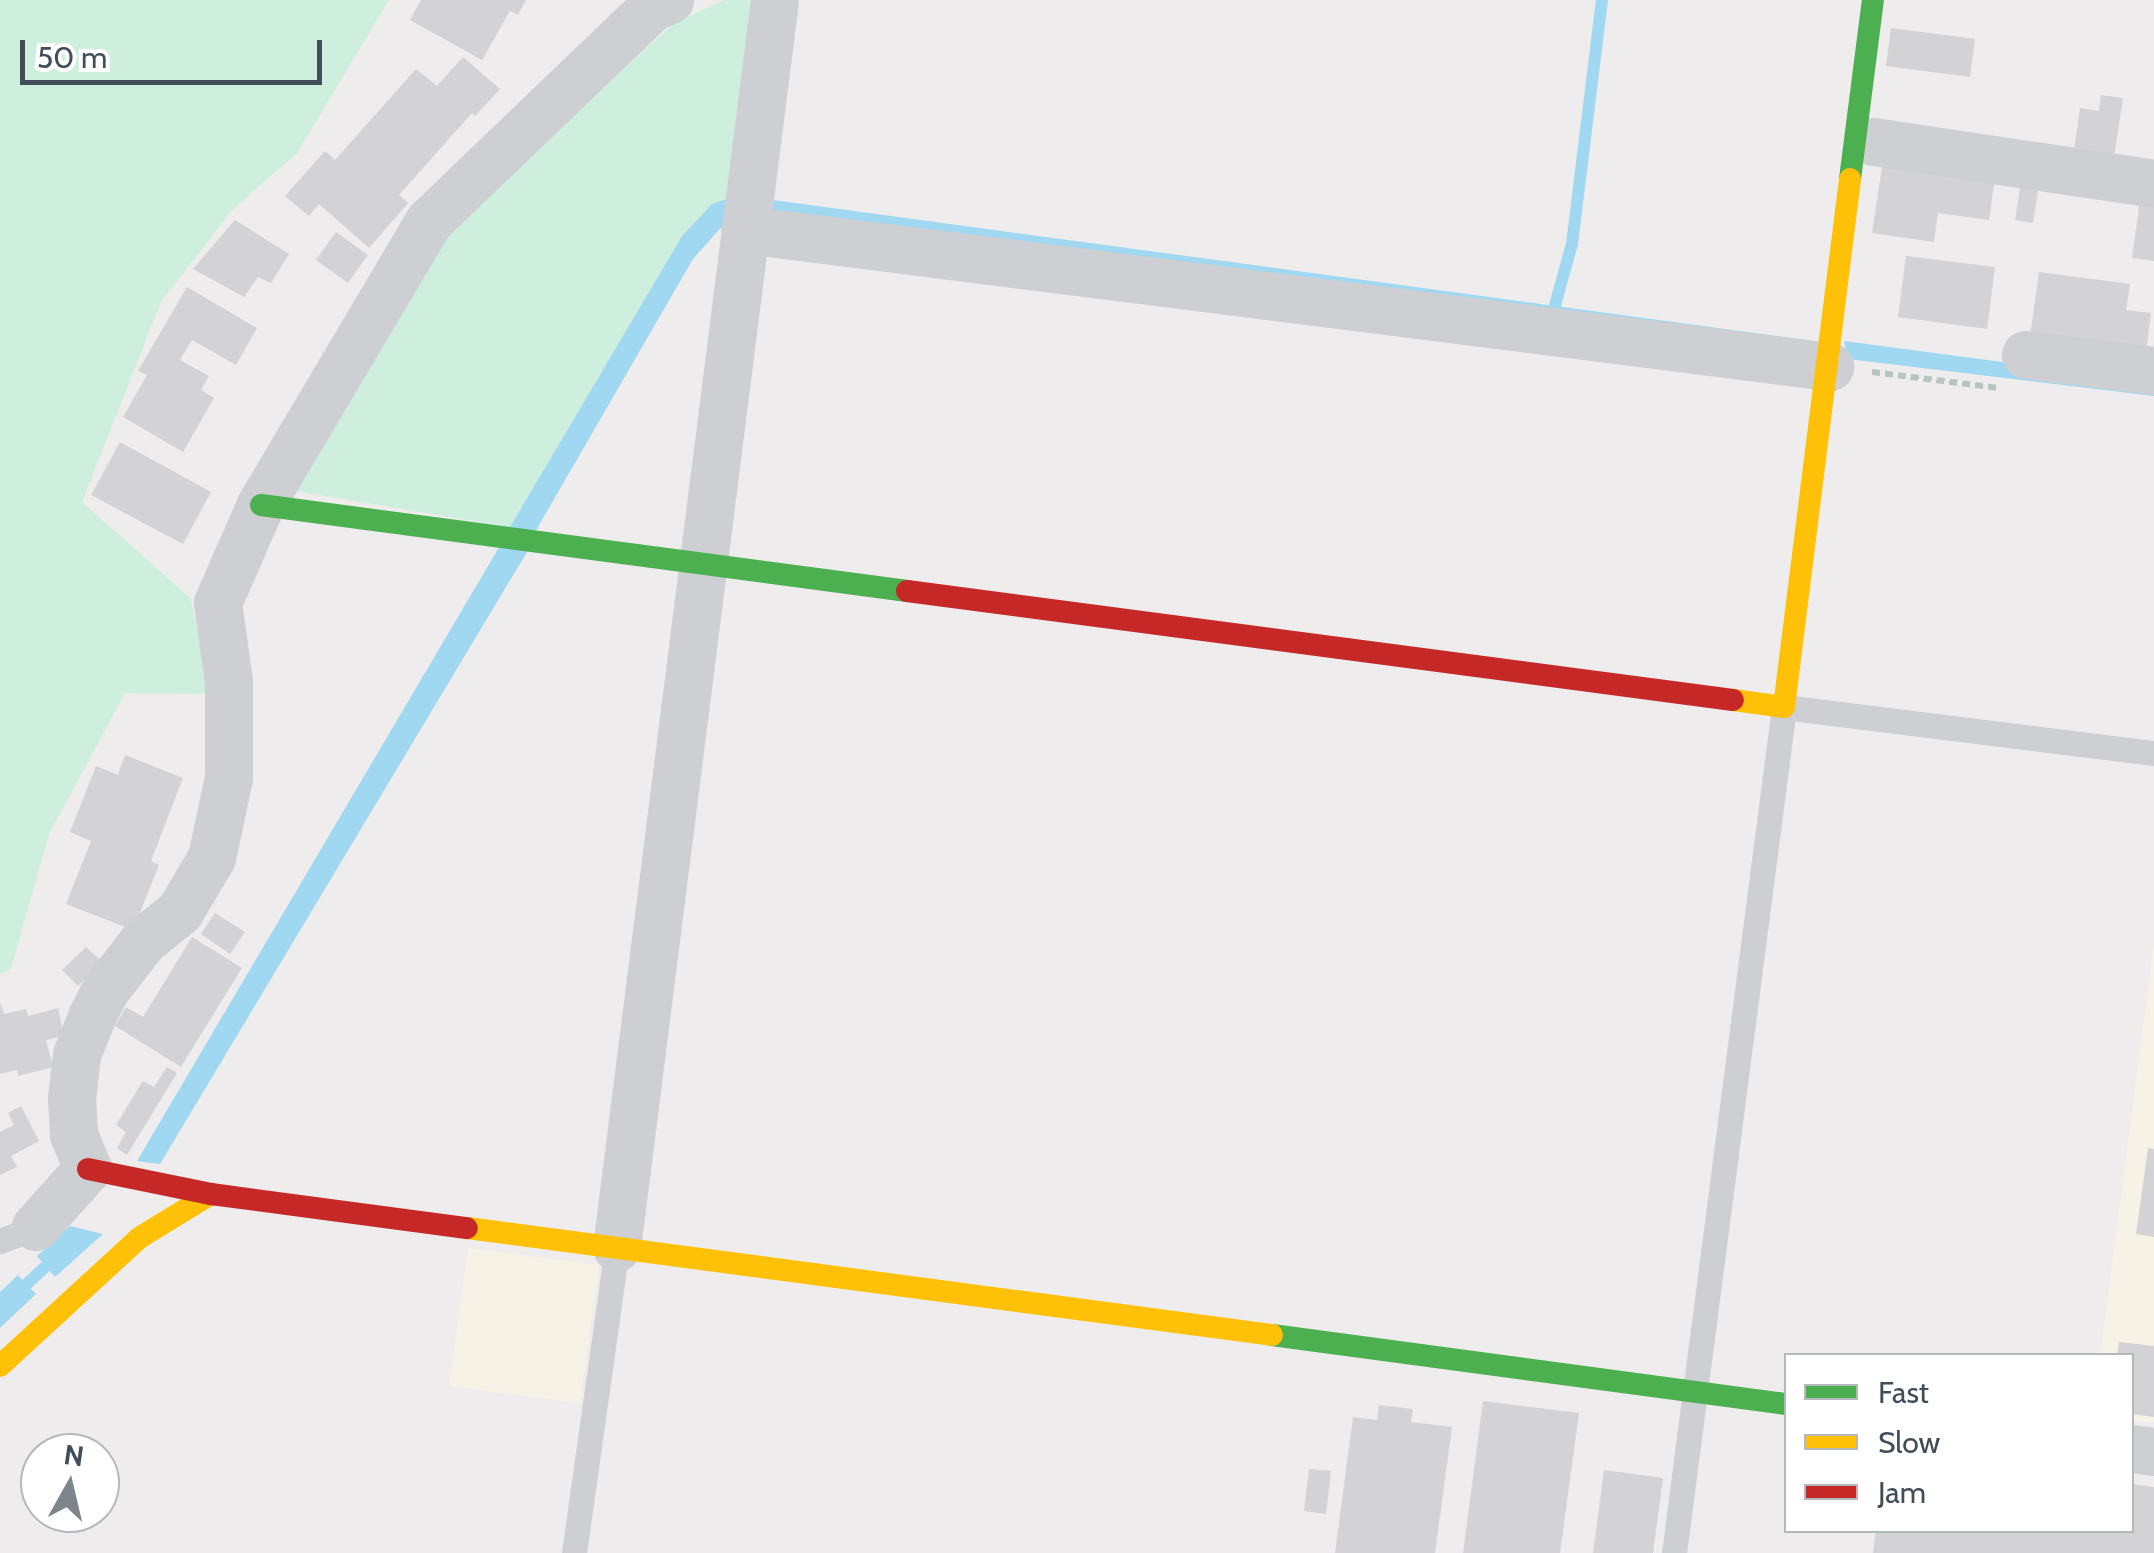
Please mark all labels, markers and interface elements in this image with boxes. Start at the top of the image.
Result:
scale bar [25,20,328,82]
text: 50 m [37,39,107,76]
legend [1784,1353,2134,1533]
text: Fast [1878,1374,1929,1411]
text: Slow [1878,1424,1940,1461]
north arrow [20,1433,120,1533]
text: N [62,1437,86,1473]
text: Jam [1878,1474,1926,1511]

